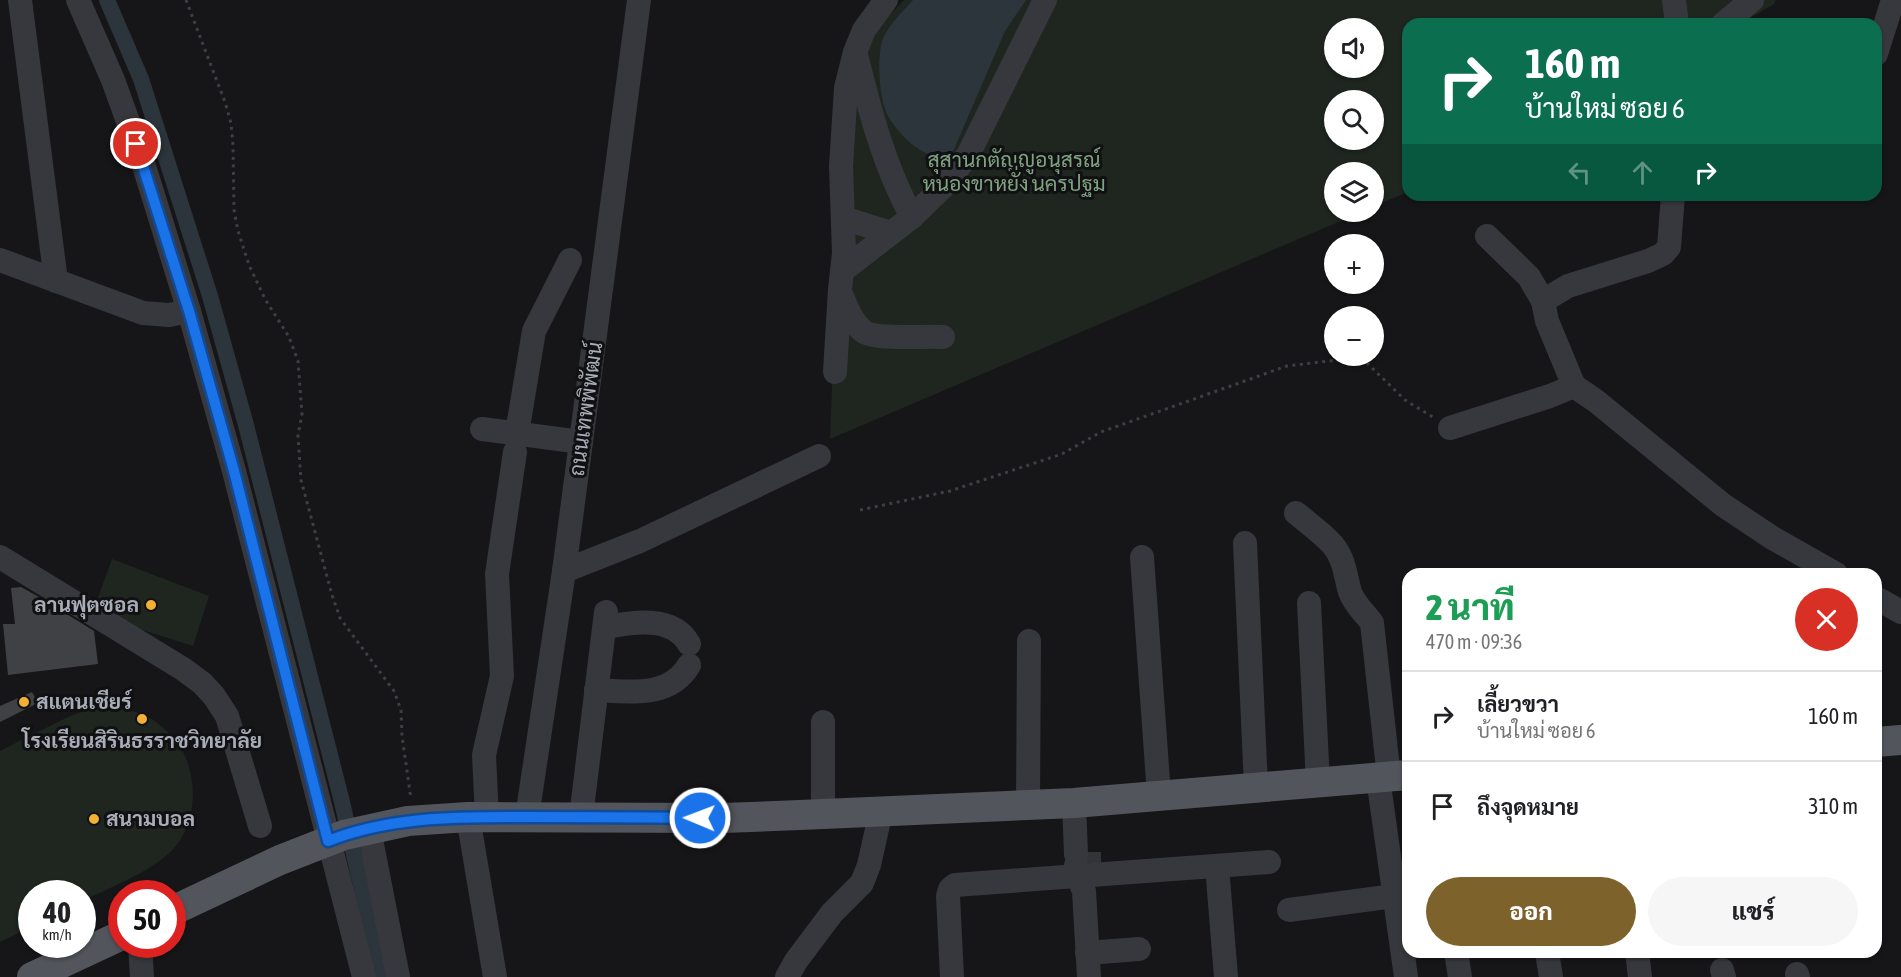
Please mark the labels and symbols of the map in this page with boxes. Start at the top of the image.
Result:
pin [110,118,161,169]
park label: สุสานกตัญญูอนุสรณ์ หนองขาหยั่ง นครปฐม [922,146,1106,197]
street label: ถนนเทพพิพัฒน์ [563,340,606,478]
place label: ลานฟุตซอล [34,592,139,620]
marker: ลานฟุตซอล [144,598,158,612]
place label: สแตนเชียร์ [36,689,133,713]
marker: สแตนเชียร์ [17,695,31,709]
marker: โรงเรียนสิรินธรราชวิทยาลัย [135,712,149,726]
place label: โรงเรียนสิรินธรราชวิทยาลัย [20,727,262,752]
position arrow [668,786,732,850]
place label: สนามบอล [106,806,195,830]
marker: สนามบอล [87,812,101,826]
speed limit sign: 50 [108,880,186,958]

